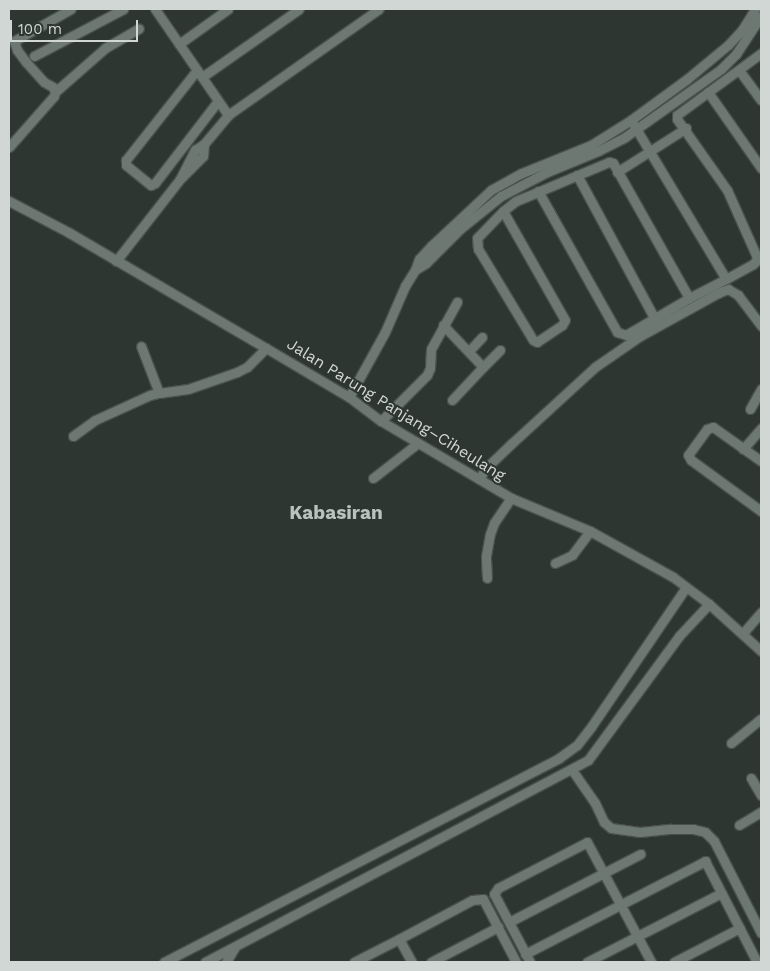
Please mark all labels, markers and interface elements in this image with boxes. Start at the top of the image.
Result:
scale bar [12,10,140,42]
text: 100 m [18,20,62,38]
street label: Jalan Parung Panjang–Ciheulang [283,335,509,485]
district label: Kabasiran [289,502,383,524]

